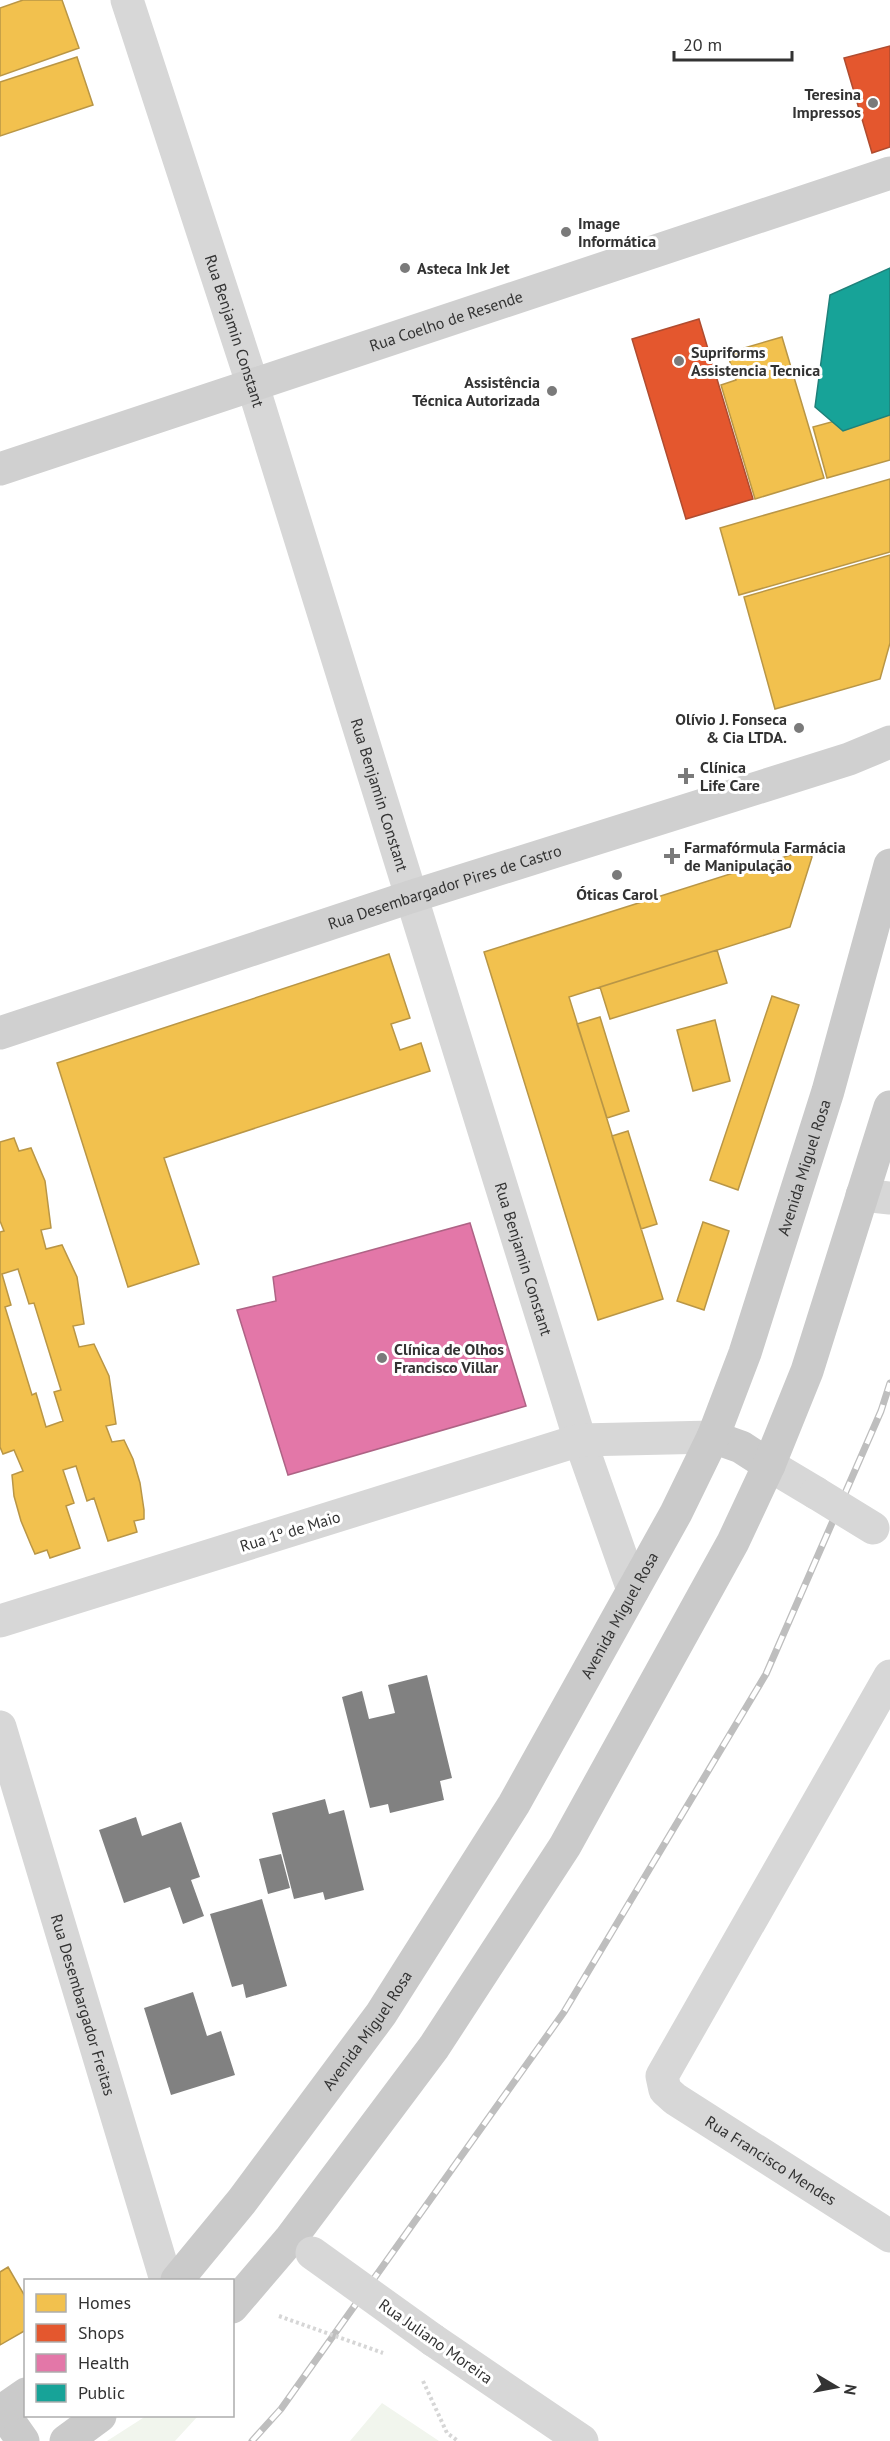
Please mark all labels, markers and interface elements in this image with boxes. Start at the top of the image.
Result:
scale bar [674,24,792,62]
text: 20 m [683,33,722,56]
place label: Teresina Impressos [792,84,861,122]
marker: Teresina Impressos [866,96,880,110]
place label: Image Informática [578,213,656,251]
marker: Image Informática [559,225,573,239]
street label: Rua Benjamin Constant [201,252,269,410]
place label: Asteca Ink Jet [417,258,510,278]
marker: Asteca Ink Jet [398,261,412,275]
street label: Rua Coelho de Resende [367,286,525,355]
place label: Supriforms Assistencia Tecnica [691,342,820,380]
marker: Supriforms Assistencia Tecnica [672,354,686,368]
place label: Assistência Técnica Autorizada [412,372,540,410]
marker: Assistência Técnica Autorizada [545,384,559,398]
place label: Olívio J. Fonseca & Cia LTDA. [675,709,787,747]
street label: Rua Benjamin Constant [347,716,413,874]
marker: Olívio J. Fonseca & Cia LTDA. [792,721,806,735]
place label: Clínica Life Care [700,757,760,795]
marker: Clínica Life Care [677,767,695,785]
place label: Farmafórmula Farmácia de Manipulação [684,837,846,875]
street label: Rua Desembargador Pires de Castro [325,840,564,934]
marker: Farmafórmula Farmácia de Manipulação [665,849,679,863]
marker: Óticas Carol [610,868,624,882]
place label: Óticas Carol [576,884,658,904]
street label: Avenida Miguel Rosa [773,1097,835,1238]
street label: Rua Benjamin Constant [491,1180,557,1338]
place label: Clínica de Olhos Francisco Villar [394,1339,504,1377]
marker: Clínica de Olhos Francisco Villar [375,1351,389,1365]
street label: Rua 1º de Maio [237,1506,343,1556]
street label: Avenida Miguel Rosa [576,1548,662,1682]
street label: Rua Desembargador Freitas [47,1912,120,2098]
street label: Avenida Miguel Rosa [318,1967,416,2094]
street label: Rua Francisco Mendes [702,2111,841,2209]
legend [24,2279,234,2417]
text: Homes [78,2291,131,2314]
street label: Rua Juliano Moreira [375,2294,497,2388]
text: Shops [78,2321,124,2344]
text: Health [78,2351,129,2374]
north arrow [806,2357,866,2417]
text: Public [78,2381,125,2404]
text: N [840,2383,862,2397]

